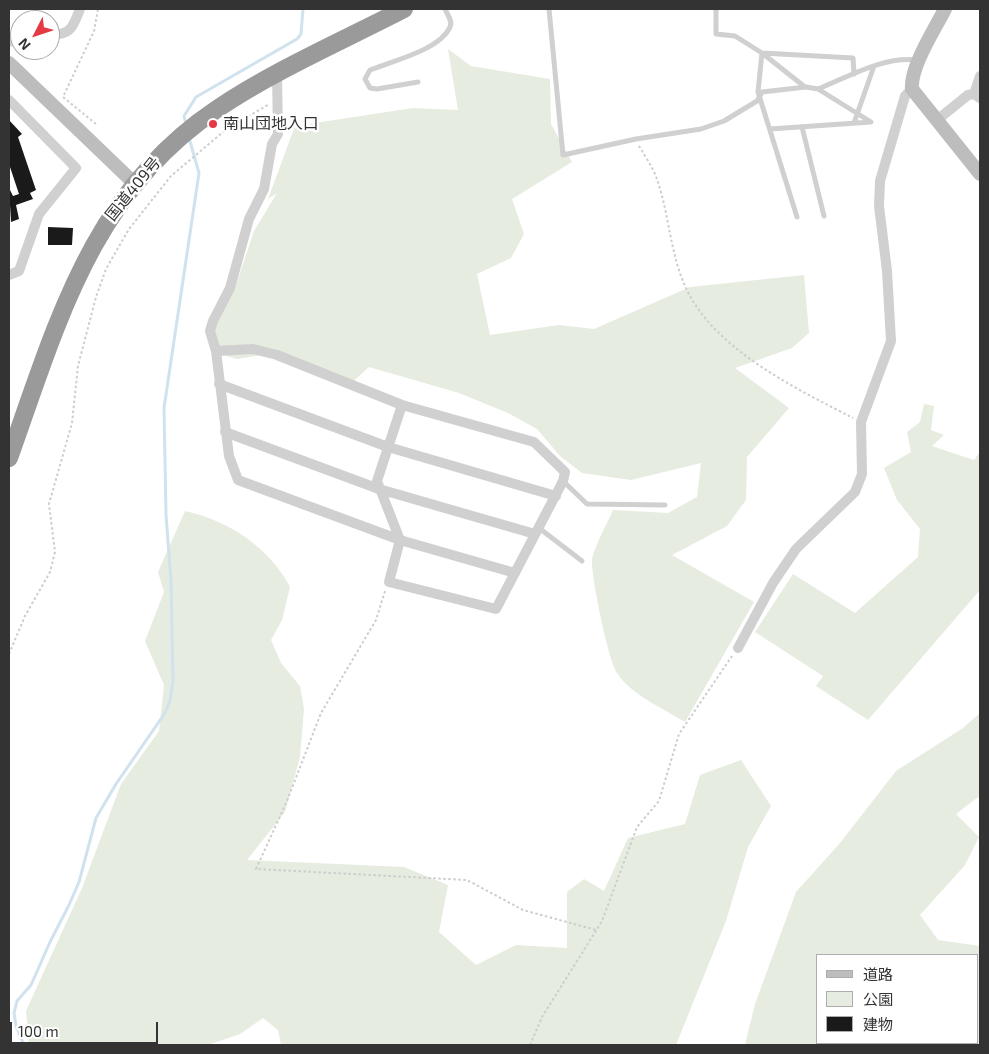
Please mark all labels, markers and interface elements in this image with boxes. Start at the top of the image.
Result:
north arrow [10,10,60,60]
text: N [14,35,34,54]
place label: 南山団地入口 [223,114,319,134]
marker: 南山団地入口 [207,118,219,130]
street label: 国道409号 [101,153,165,225]
legend [816,954,979,1044]
text: 道路 [863,965,893,983]
text: 公園 [863,990,893,1008]
scale bar [12,1012,160,1044]
text: 建物 [863,1015,893,1033]
text: 100 m [18,1022,59,1040]

